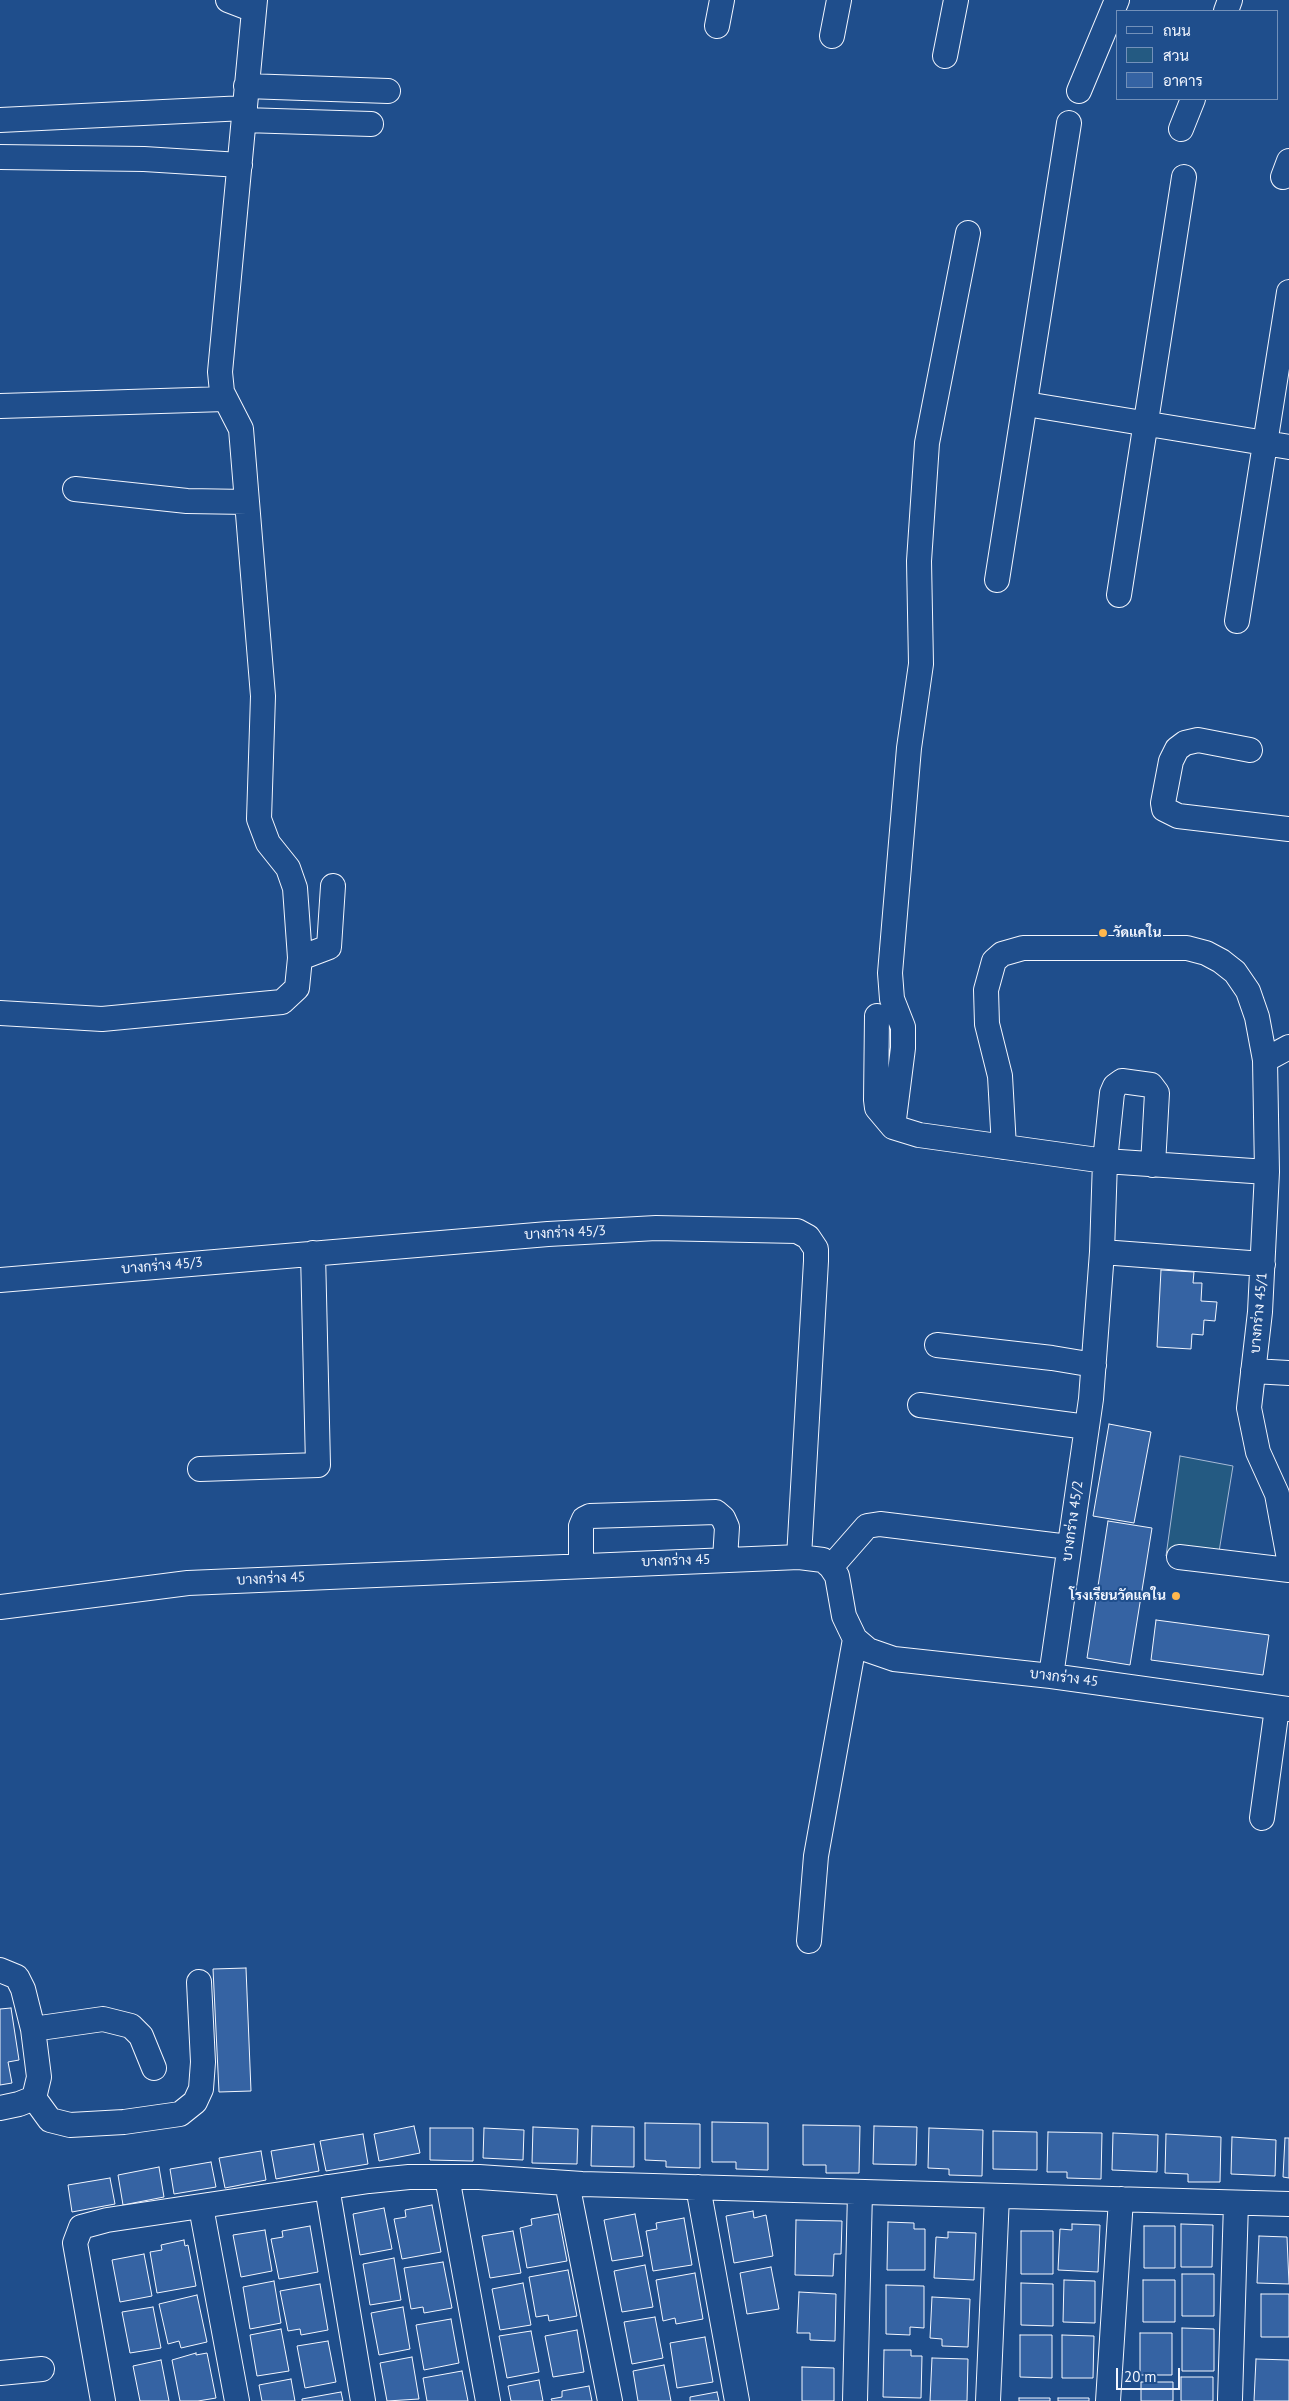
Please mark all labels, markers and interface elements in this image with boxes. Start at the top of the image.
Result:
legend [1116,10,1279,100]
text: ถนน [1163,21,1191,40]
text: สวน [1163,46,1189,65]
text: อาคาร [1163,71,1203,90]
place label: วัดแคใน [1113,925,1161,941]
marker: วัดแคใน [1097,927,1109,939]
street label: บางกร่าง 45/3 [524,1222,606,1244]
street label: บางกร่าง 45/3 [121,1254,203,1278]
street label: บางกร่าง 45/1 [1247,1272,1271,1354]
street label: บางกร่าง 45/2 [1059,1479,1087,1563]
street label: บางกร่าง 45 [641,1551,711,1571]
street label: บางกร่าง 45 [236,1569,306,1589]
place label: โรงเรียนวัดแคใน [1069,1588,1166,1604]
marker: โรงเรียนวัดแคใน [1170,1590,1182,1602]
street label: บางกร่าง 45 [1029,1665,1099,1691]
scale bar [1119,2358,1183,2390]
text: 20 m [1124,2367,1157,2386]

